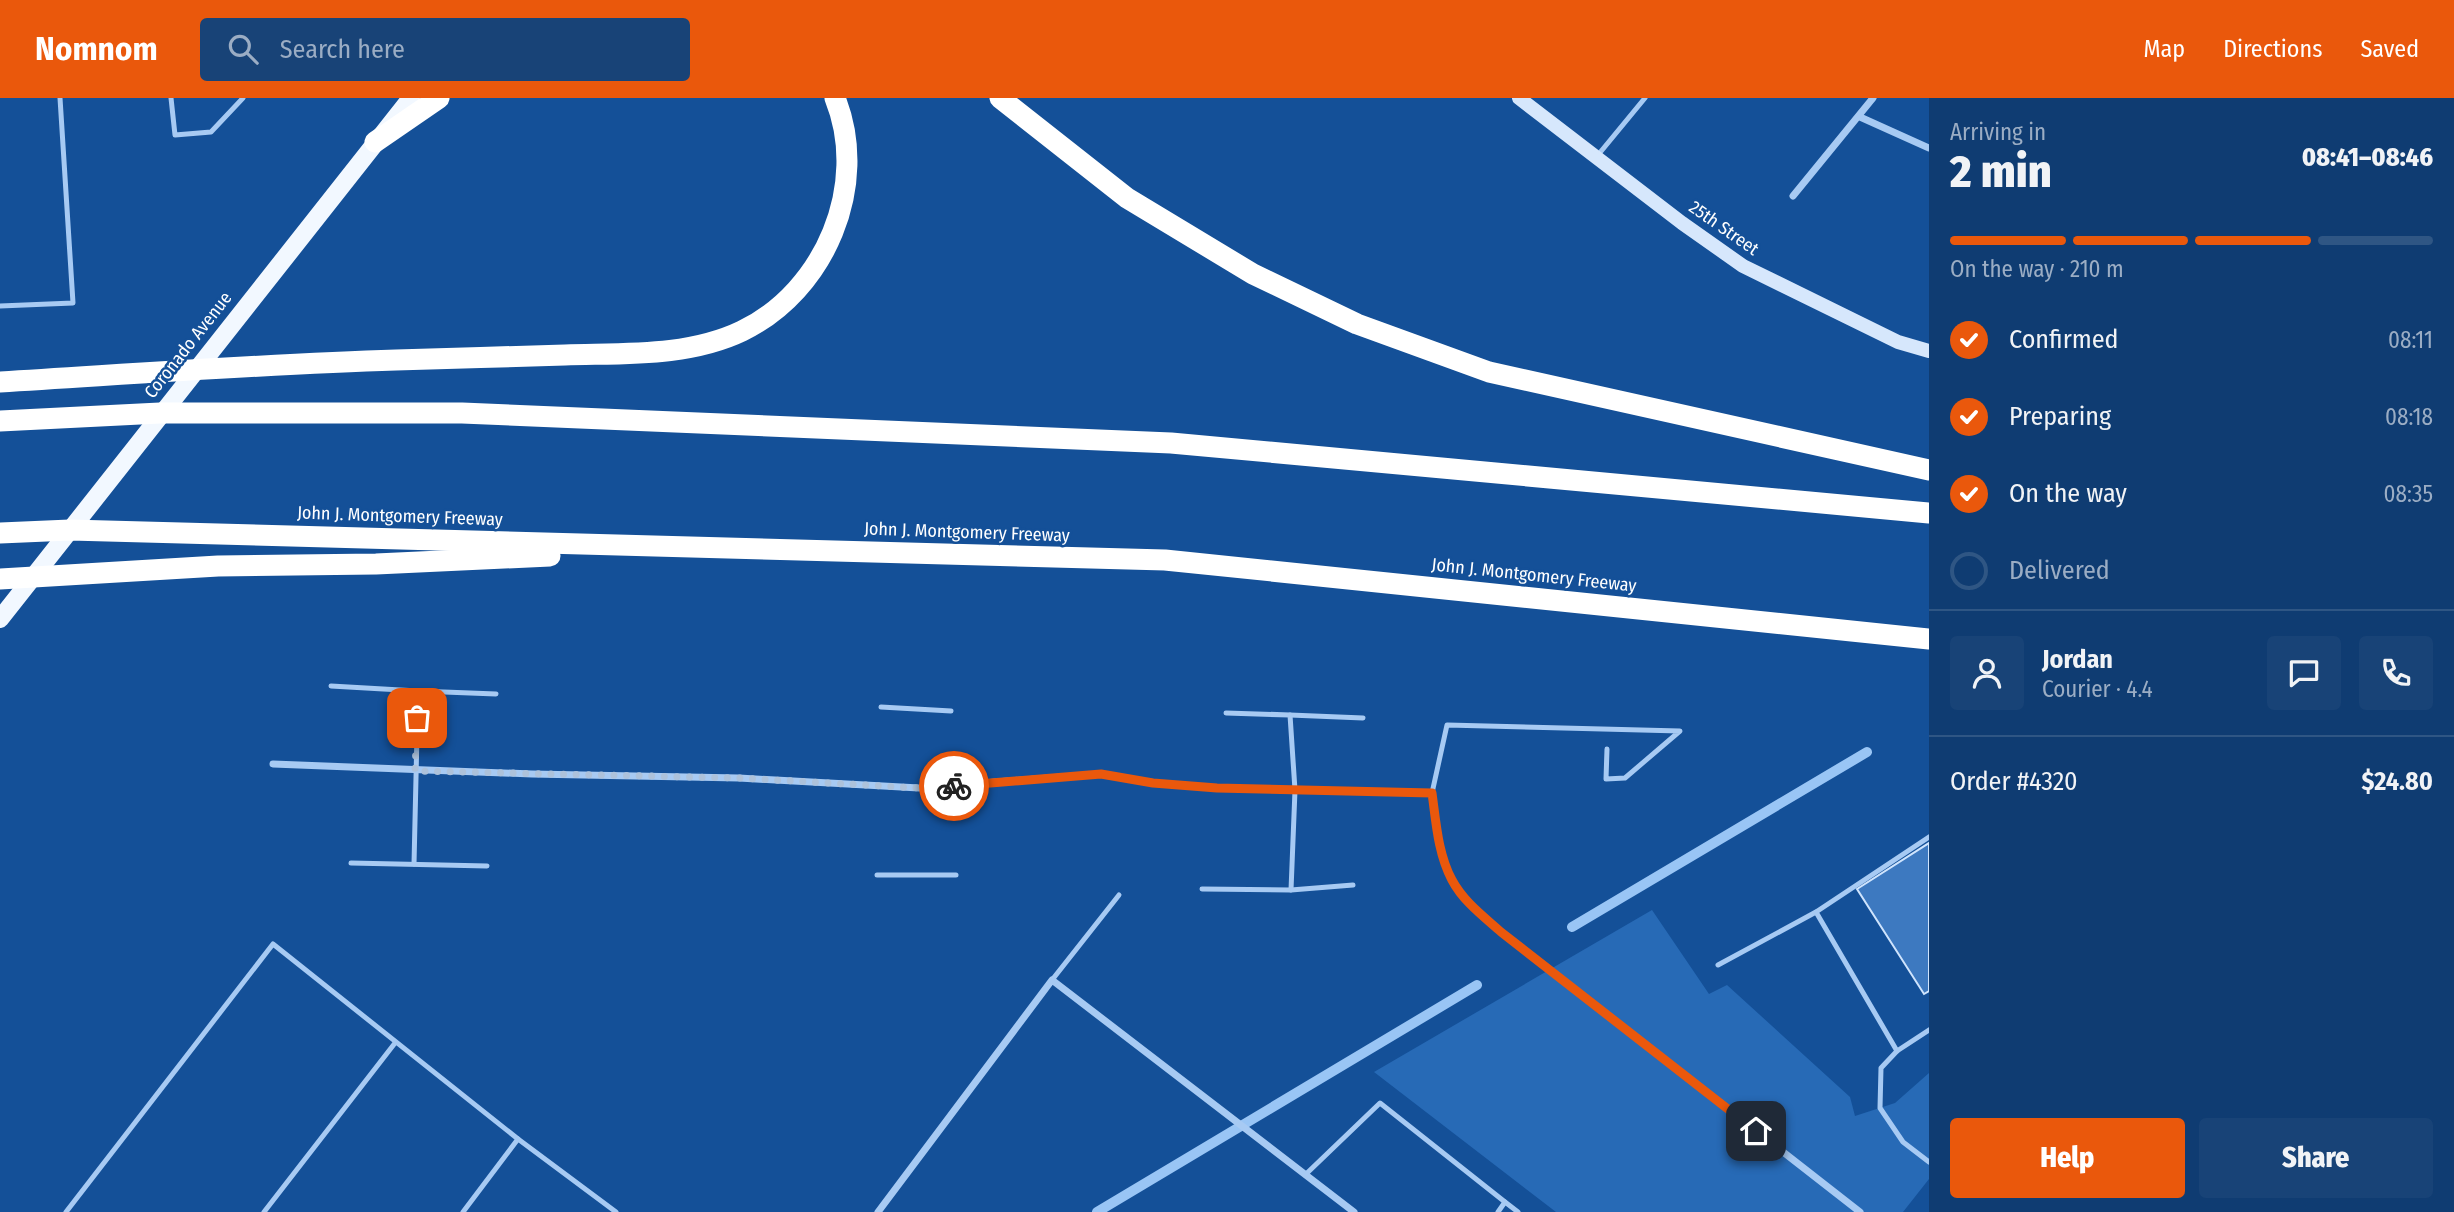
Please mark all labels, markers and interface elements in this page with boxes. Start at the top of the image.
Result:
search box [200,18,690,81]
text: Nomnom [35,29,158,69]
icon: search [224,30,262,68]
text: Search here [280,34,405,65]
text: Map [2144,35,2185,63]
text: Directions [2223,35,2322,63]
text: Saved [2360,35,2419,63]
text: Arriving in [1950,118,2046,146]
text: 08:41–08:46 [2302,142,2433,173]
text: 2 min [1950,144,2052,199]
street label: 25th Street [1685,196,1763,260]
text: On the way · 210 m [1950,255,2124,283]
street label: Coronado Avenue [140,287,237,403]
icon: check [1950,321,1988,359]
text: Confirmed [2009,324,2119,355]
text: 08:11 [2388,326,2433,354]
icon: check [1950,398,1988,436]
text: Preparing [2009,401,2111,432]
text: 08:18 [2385,403,2433,431]
icon: check [1950,475,1988,513]
text: On the way [2009,478,2127,509]
text: 08:35 [2384,480,2433,508]
street label: John J. Montgomery Freeway [297,501,503,531]
street label: John J. Montgomery Freeway [864,517,1070,547]
street label: John J. Montgomery Freeway [1431,553,1637,597]
text: Delivered [2009,555,2110,586]
button: person [1950,636,2024,710]
button: chat [2267,636,2341,710]
button: phone [2359,636,2433,710]
text: Jordan [2042,644,2113,675]
text: Courier · 4.4 [2042,675,2153,703]
pin [387,688,447,748]
icon: bag [398,699,436,737]
courier [919,751,989,821]
text: Order #4320 [1950,766,2078,797]
text: $24.80 [2362,766,2433,797]
icon: bike [935,767,973,805]
pin [1726,1101,1786,1161]
icon: home [1737,1112,1775,1150]
button: Help [1950,1118,2185,1198]
button: Share [2199,1118,2433,1198]

